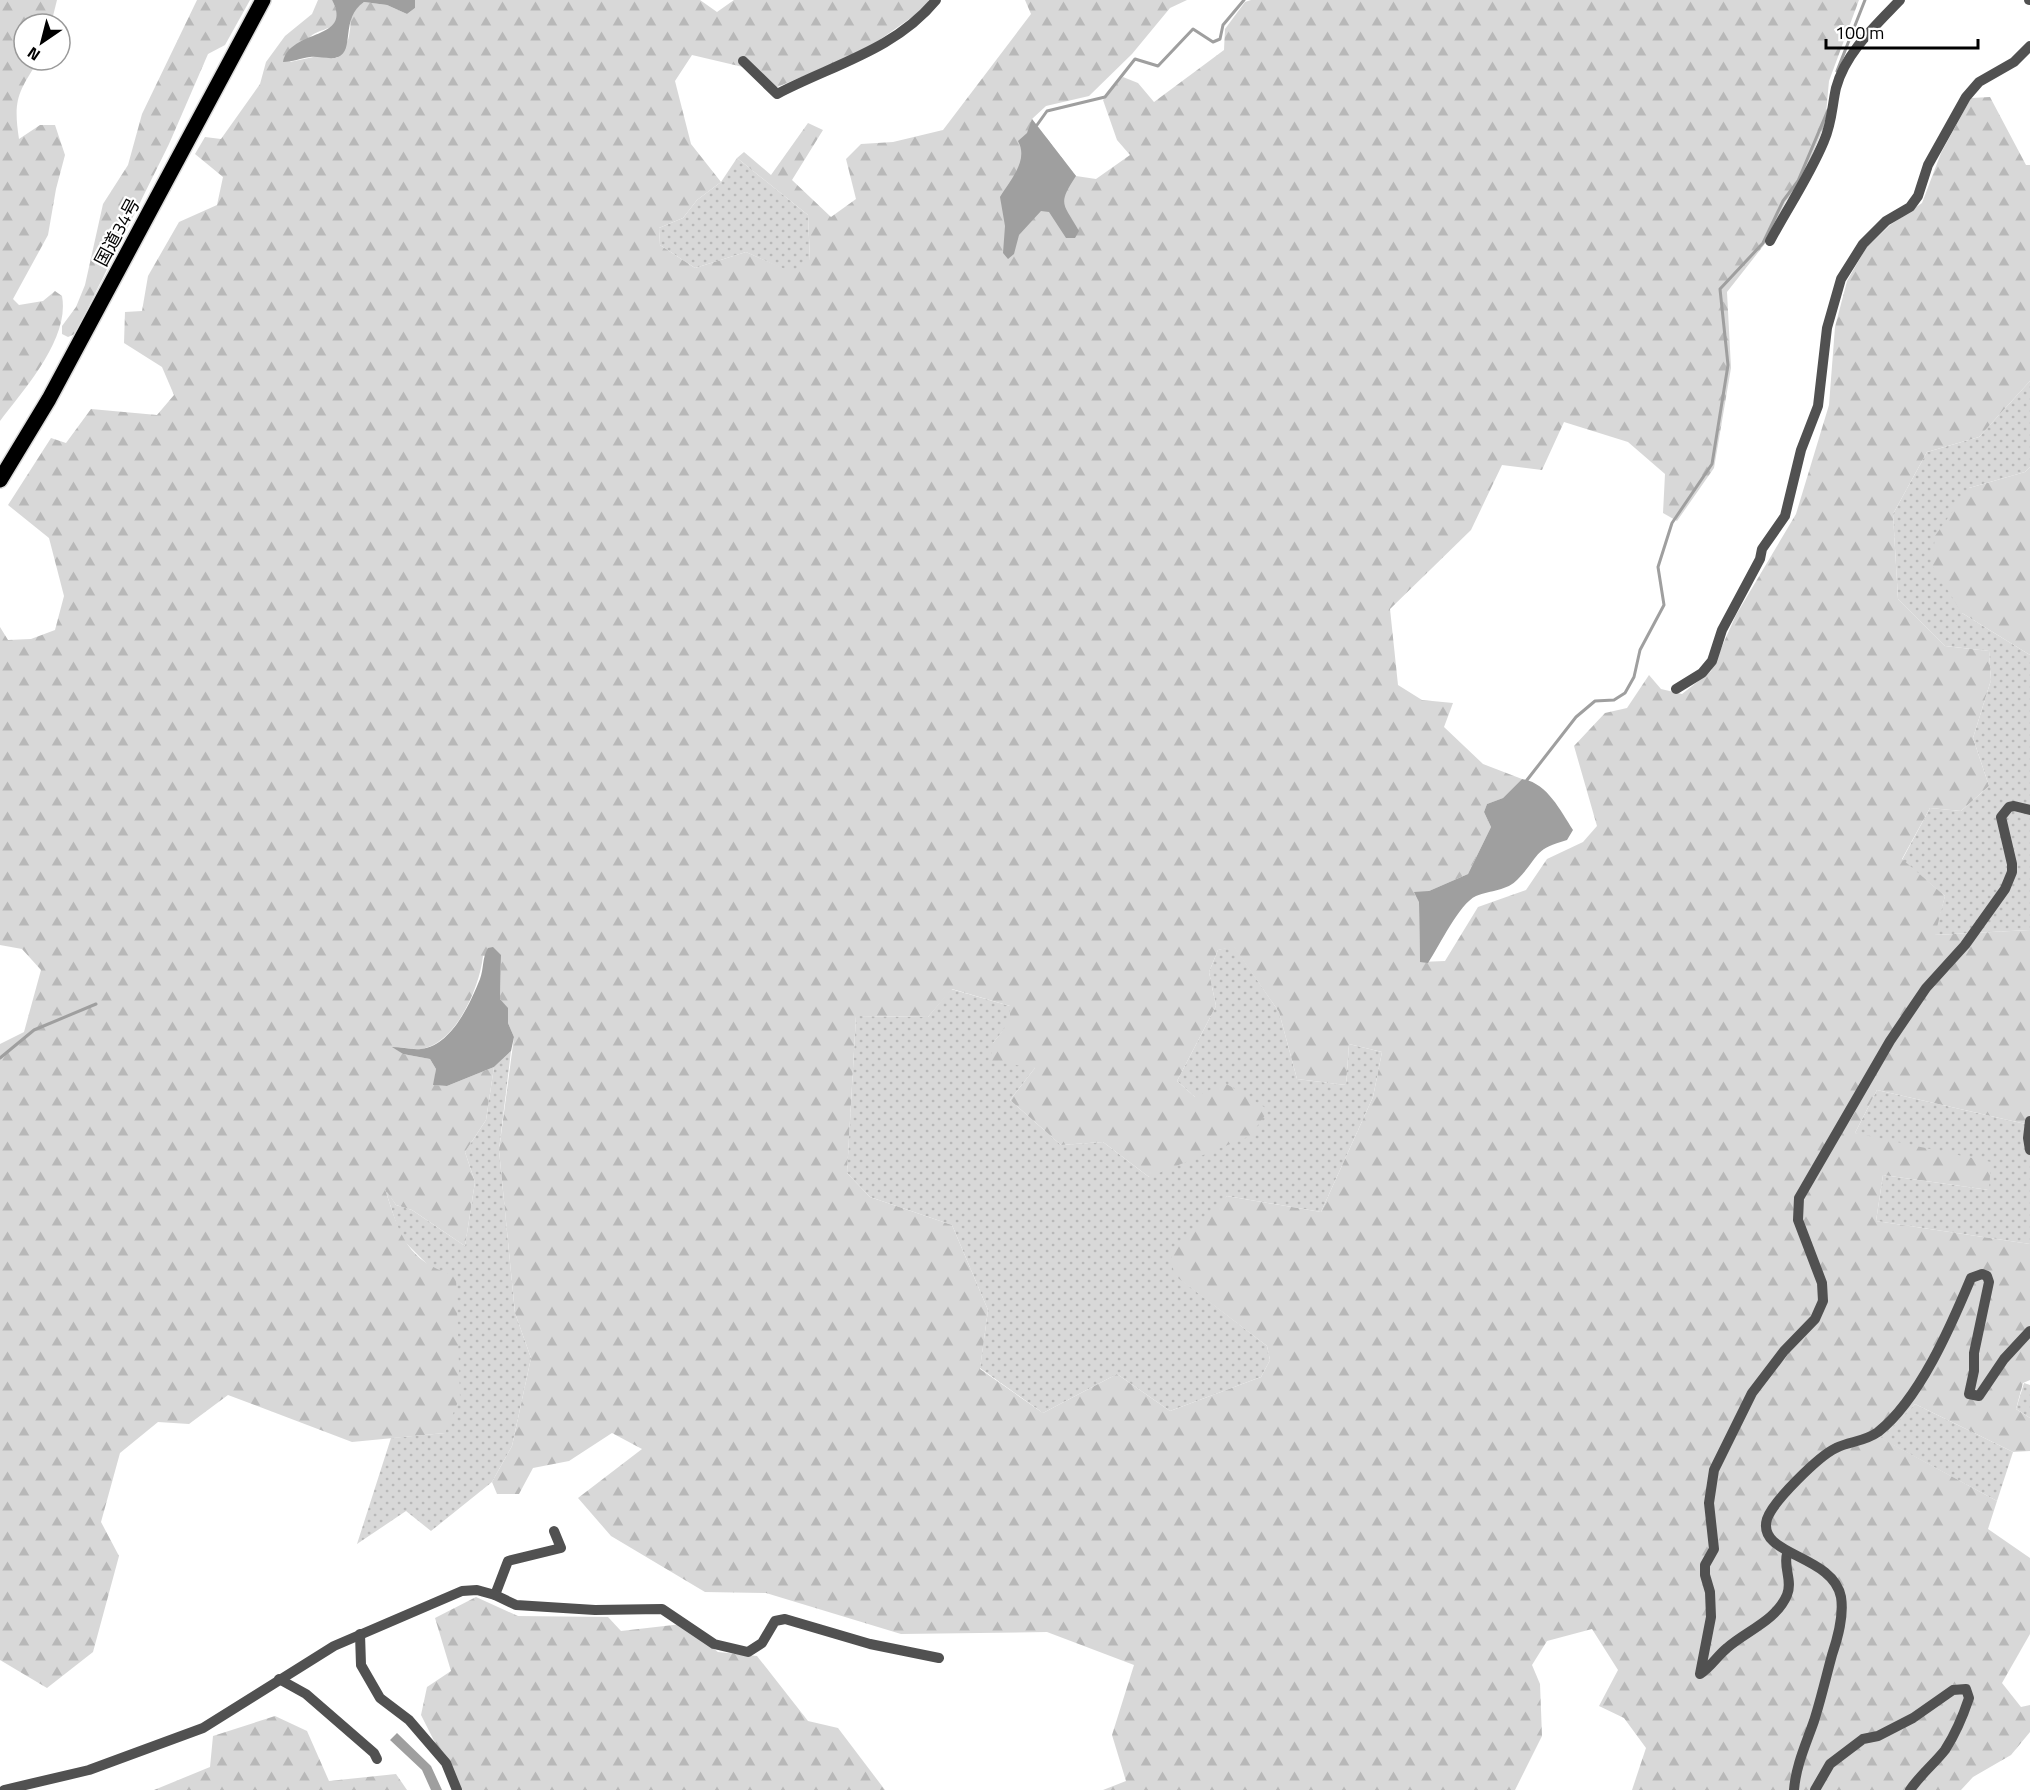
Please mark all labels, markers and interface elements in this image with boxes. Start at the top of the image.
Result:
north arrow [12,12,72,72]
scale bar [1826,12,1978,50]
text: 100 m [1835,19,1884,46]
text: N [22,41,45,67]
street label: 国道34号 [88,193,146,271]

